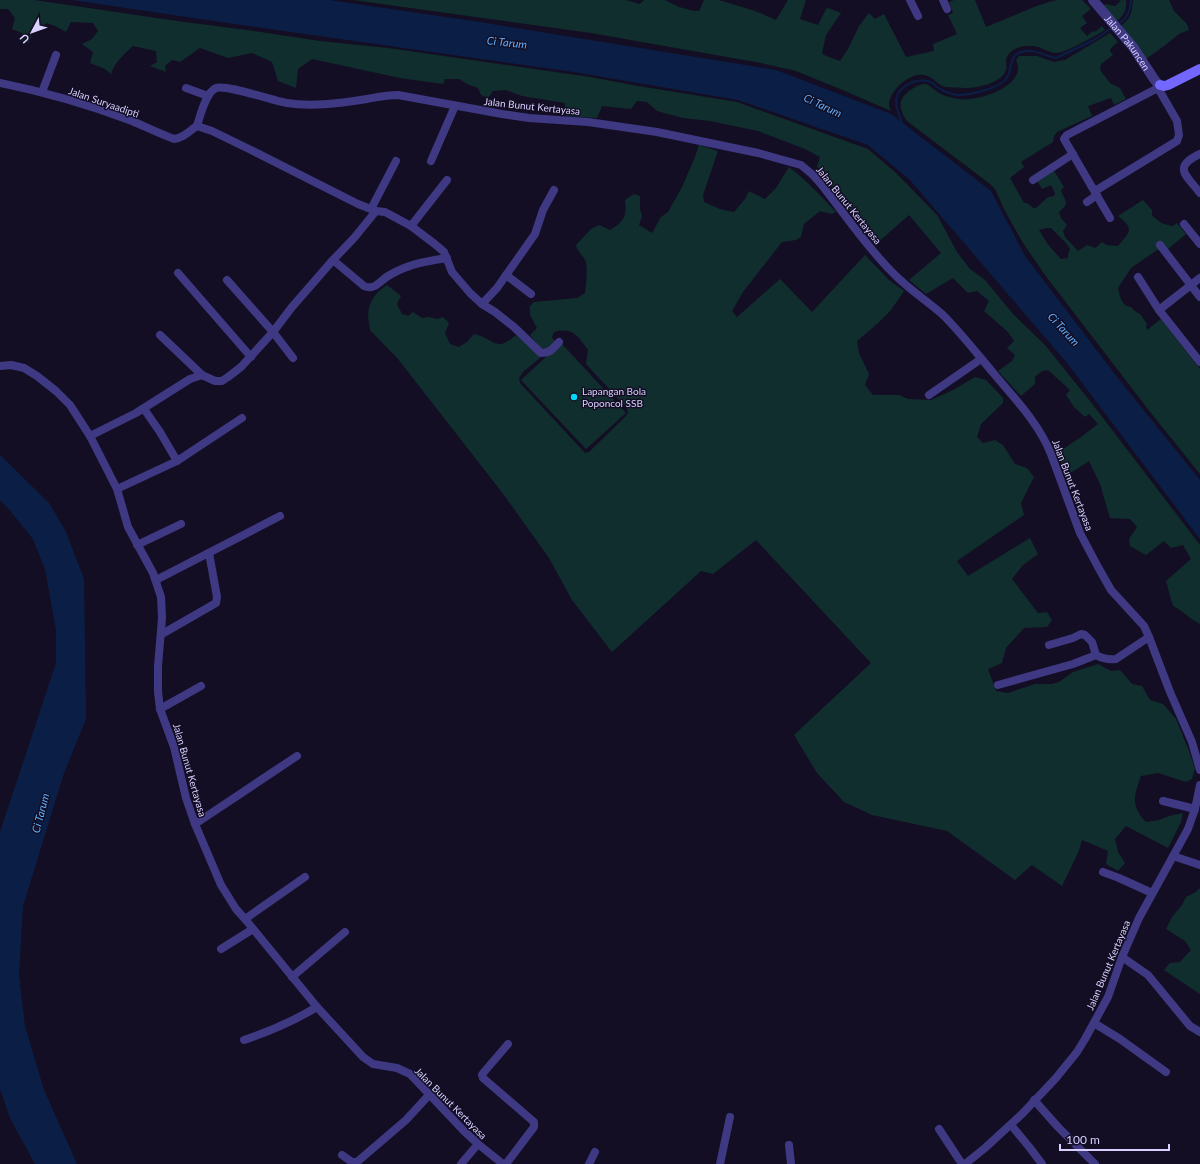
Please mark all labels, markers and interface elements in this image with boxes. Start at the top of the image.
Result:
north arrow [12,12,52,52]
street label: Jalan Pakuncen [1102,12,1153,73]
text: U [16,32,32,46]
water label: Ci Tarum [486,33,528,51]
street label: Jalan Suryaadipti [67,84,141,120]
water label: Ci Tarum [802,91,844,120]
street label: Jalan Bunut Kertayasa [483,95,581,117]
street label: Jalan Bunut Kertayasa [814,164,884,246]
water label: Ci Tarum [1045,310,1083,348]
place label: Lapangan Bola Poponcol SSB [582,385,646,409]
marker: Lapangan Bola Poponcol SSB [569,392,579,402]
street label: Jalan Bunut Kertayasa [1050,438,1096,532]
street label: Jalan Bunut Kertayasa [171,722,209,818]
water label: Ci Tarum [29,792,52,834]
street label: Jalan Bunut Kertayasa [1084,918,1132,1012]
street label: Jalan Bunut Kertayasa [413,1065,489,1141]
scale bar [1060,1126,1169,1152]
text: 100 m [1066,1132,1100,1147]

